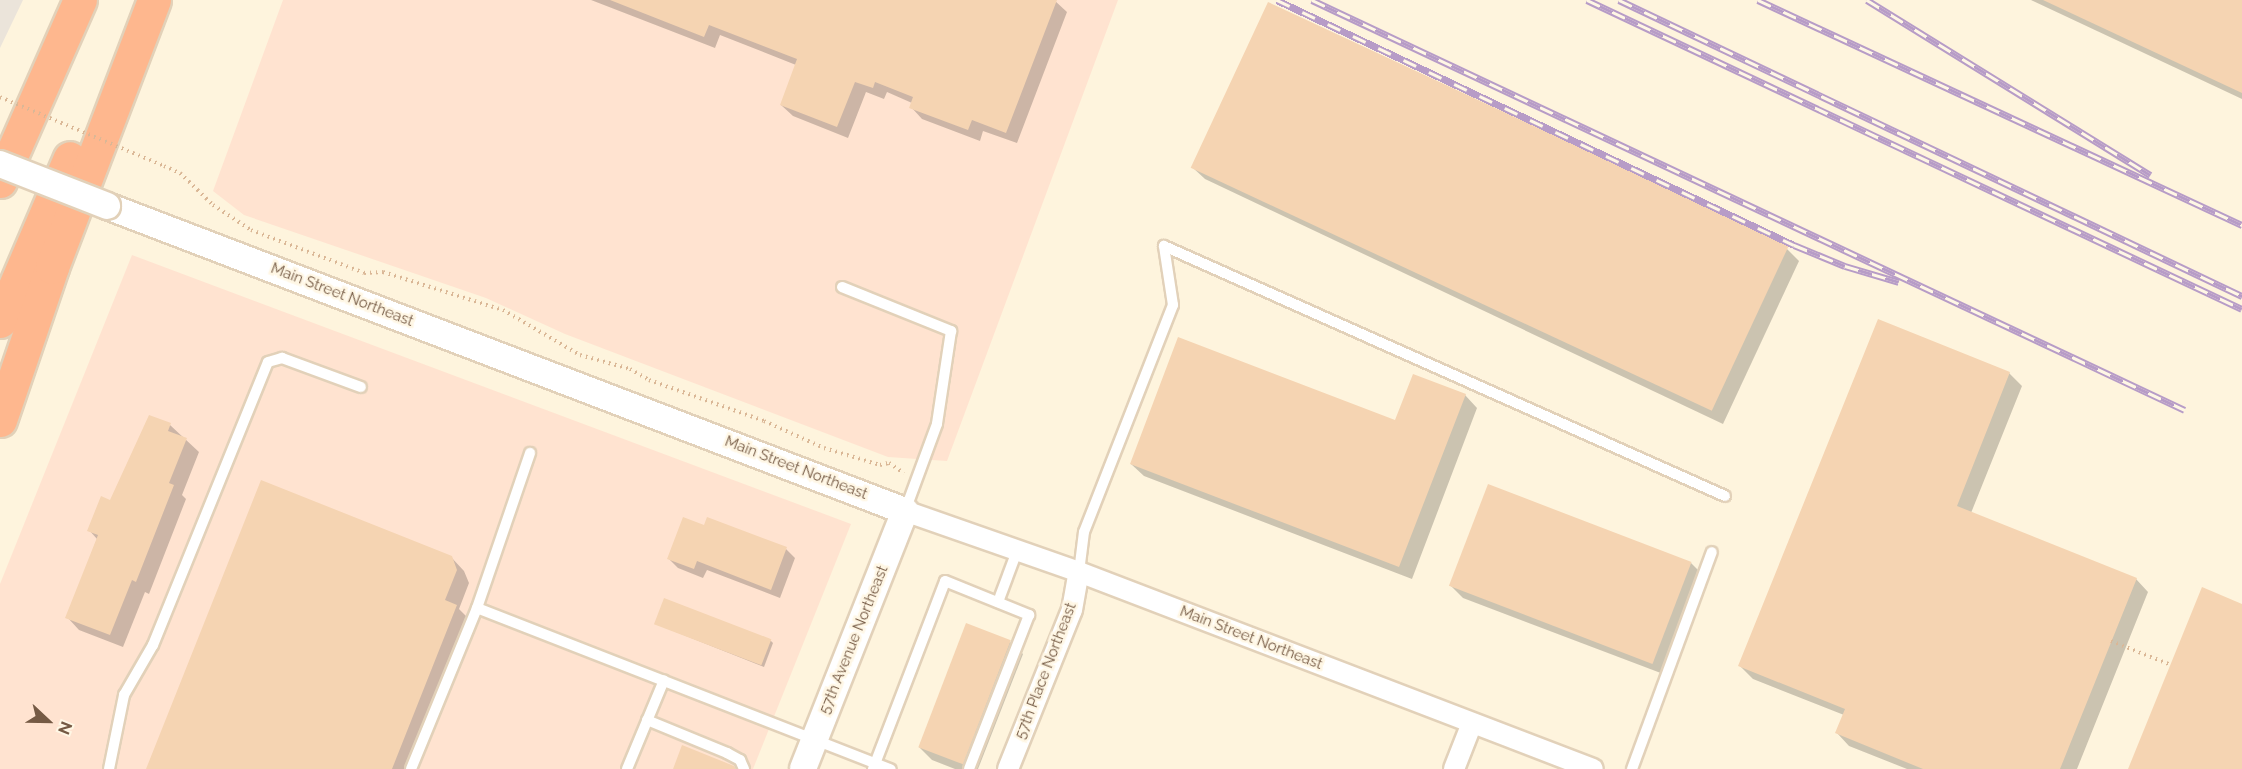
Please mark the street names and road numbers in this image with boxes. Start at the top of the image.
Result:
street label: Main Street Northeast [268,260,416,330]
street label: Main Street Northeast [722,433,870,503]
street label: 57th Avenue Northeast [816,563,892,717]
street label: 57th Place Northeast [1012,600,1080,742]
street label: Main Street Northeast [1177,603,1325,673]

